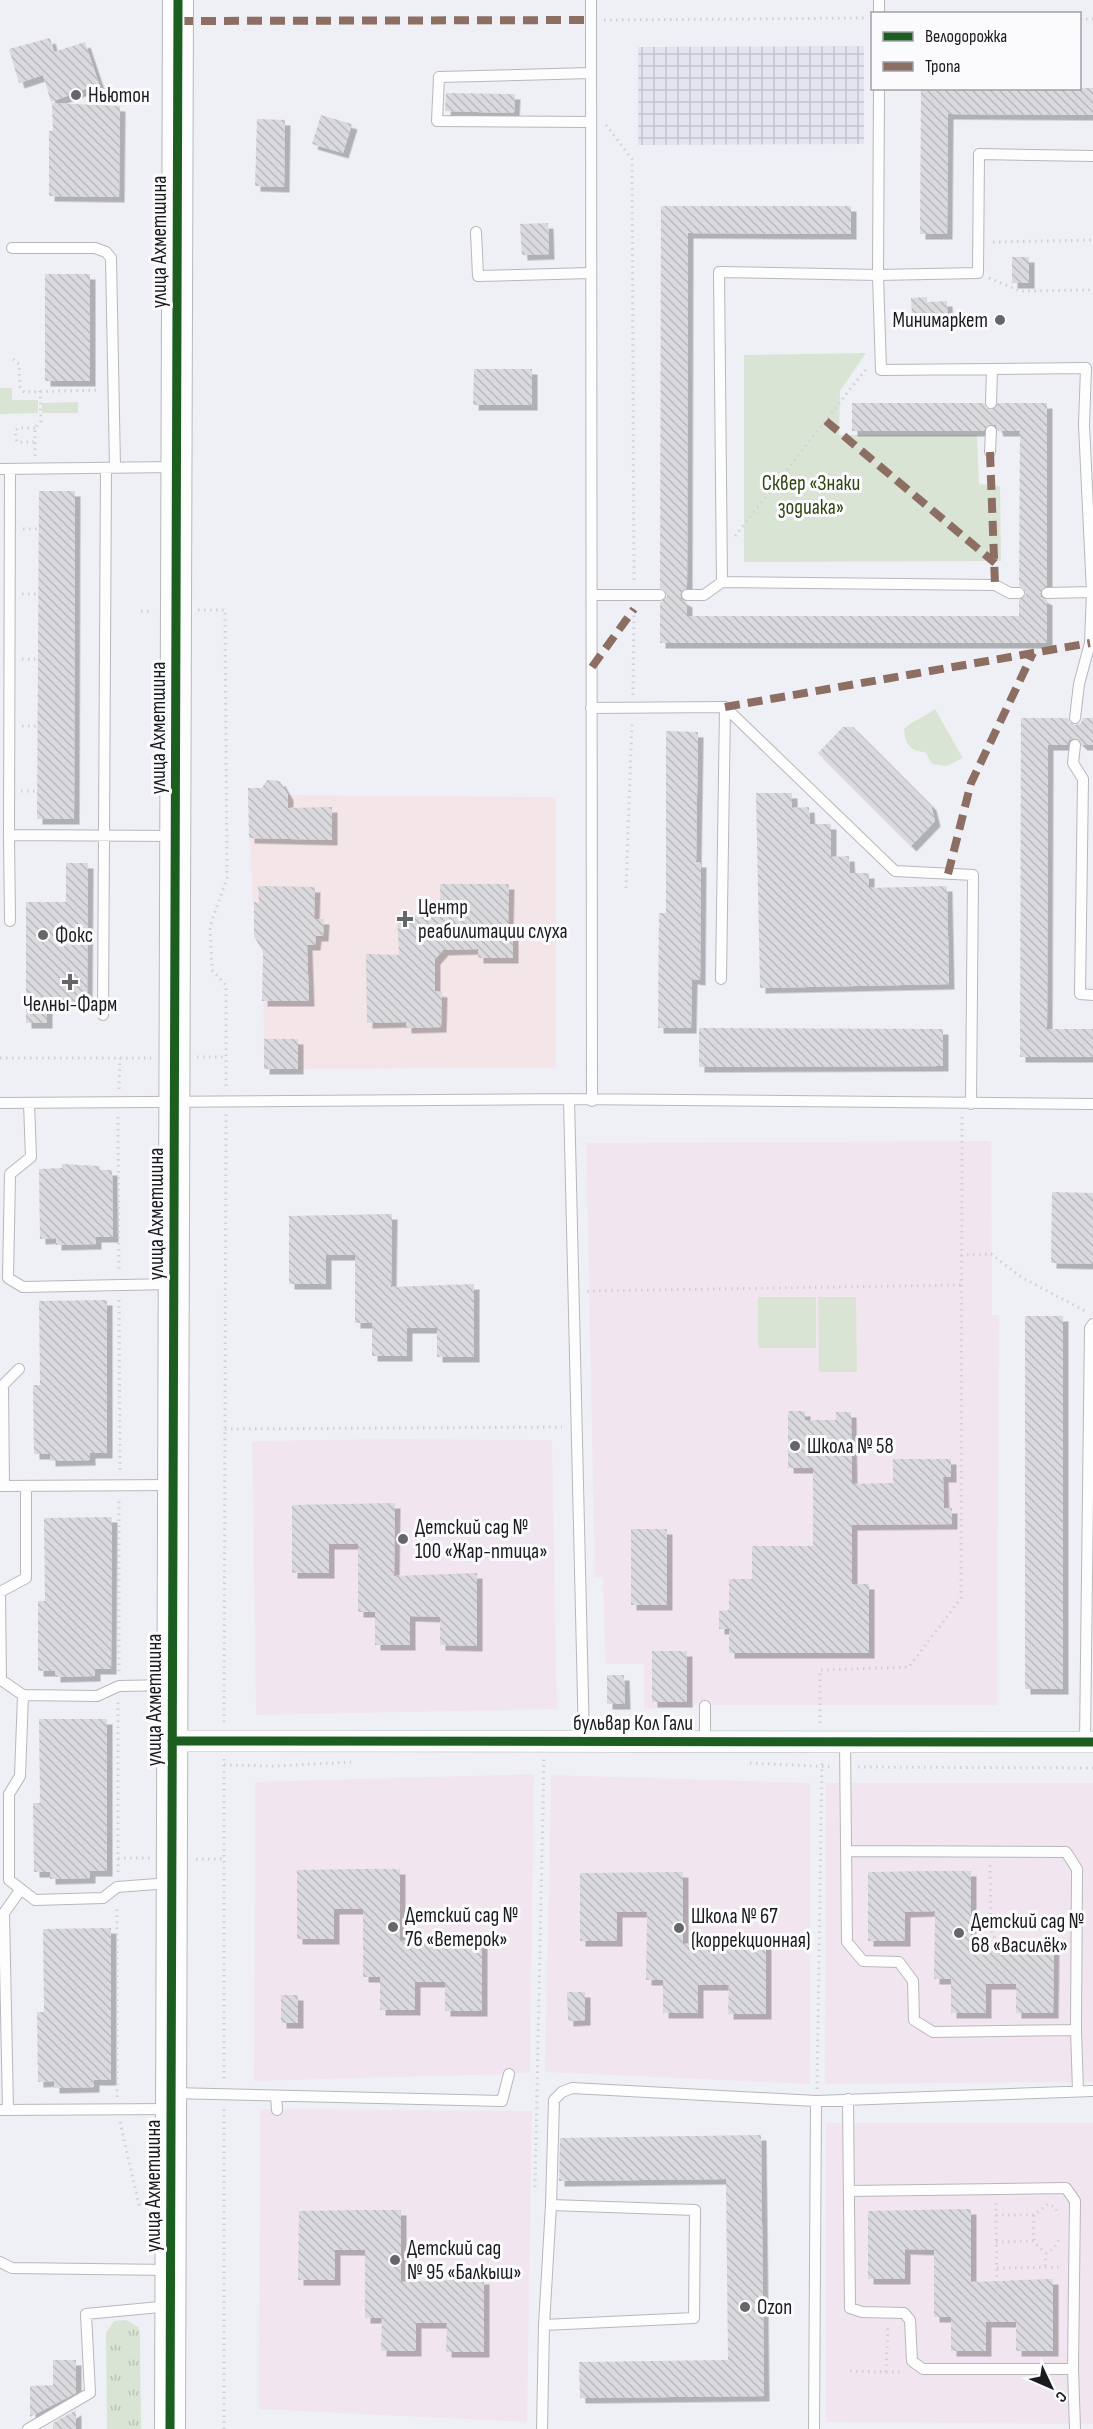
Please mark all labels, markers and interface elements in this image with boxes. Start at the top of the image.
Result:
legend [871,12,1081,90]
text: Велодорожка [925,26,1007,47]
text: Тропа [925,56,961,77]
place label: Ньютон [88,83,150,108]
marker: Ньютон [69,88,83,102]
street label: улица Ахметшина [147,176,172,308]
place label: Минимаркет [893,308,988,333]
marker: Минимаркет [993,313,1007,327]
park label: Сквер «Знаки зодиака» [762,471,860,520]
street label: улица Ахметшина [146,662,171,794]
place label: Центр реабилитации слуха [418,895,568,944]
marker: Центр реабилитации слуха [396,910,414,928]
place label: Фокс [55,923,93,948]
marker: Фокс [36,928,50,942]
marker: Челны-Фарм [63,975,77,989]
place label: Челны-Фарм [23,992,117,1017]
street label: улица Ахметшина [144,1148,169,1280]
place label: Школа № 58 [807,1434,894,1459]
marker: Школа № 58 [788,1439,802,1453]
place label: Детский сад № 100 «Жар-птица» [415,1515,548,1564]
marker: Детский сад № 100 «Жар-птица» [396,1532,410,1546]
street label: улица Ахметшина [142,1634,167,1766]
street label: бульвар Кол Гали [573,1711,693,1736]
place label: Детский сад № 76 «Ветерок» [405,1903,518,1952]
place label: Школа № 67 (коррекционная) [691,1904,811,1953]
place label: Детский сад № 68 «Василёк» [971,1909,1084,1958]
marker: Детский сад № 76 «Ветерок» [386,1920,400,1934]
marker: Школа № 67 (коррекционная) [672,1921,686,1935]
marker: Детский сад № 68 «Василёк» [952,1926,966,1940]
street label: улица Ахметшина [141,2120,166,2252]
place label: Детский сад № 95 «Балкыш» [407,2236,522,2285]
marker: Детский сад № 95 «Балкыш» [388,2253,402,2267]
place label: Ozon [757,2295,792,2320]
marker: Ozon [738,2300,752,2314]
north arrow [1021,2357,1081,2417]
text: С [1051,2387,1070,2406]

